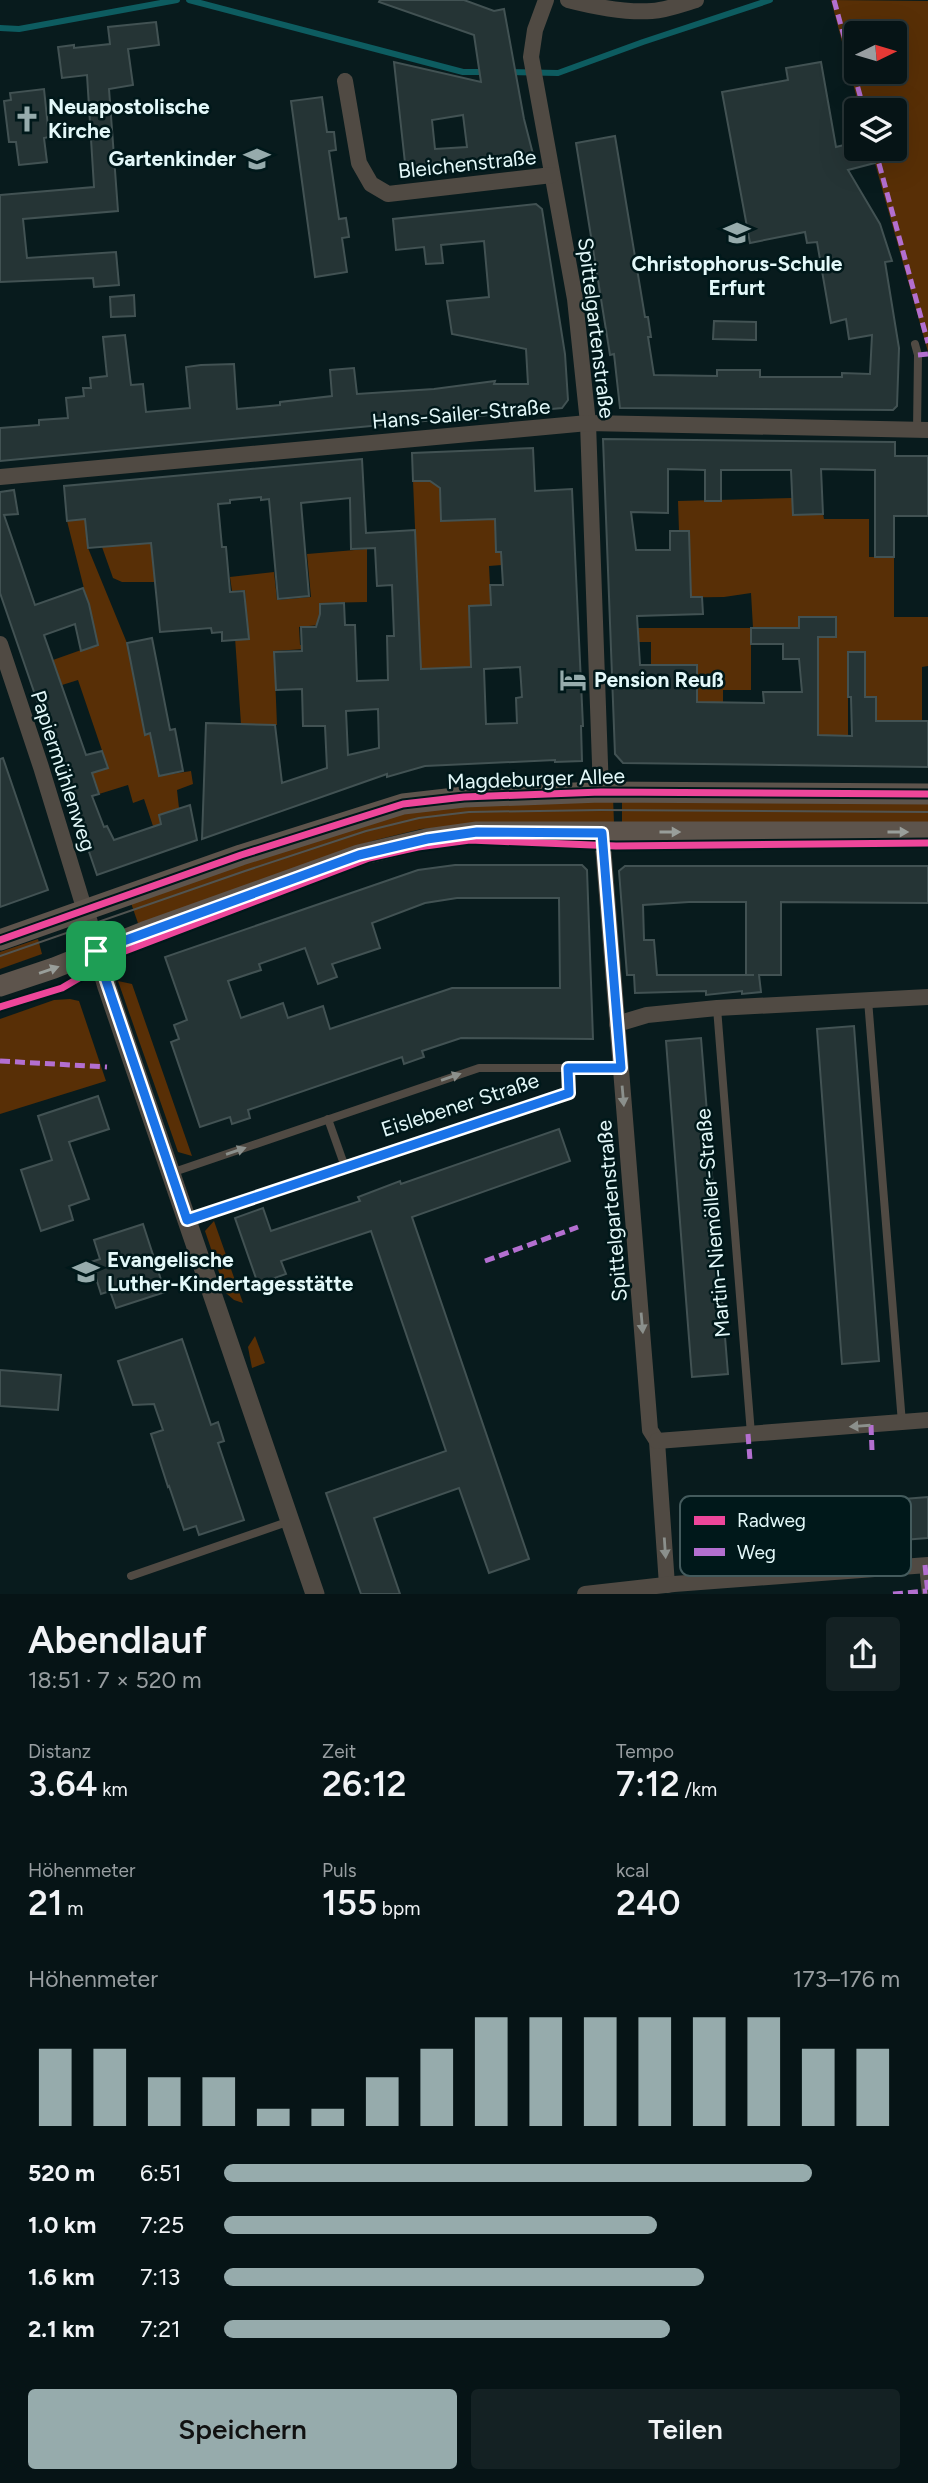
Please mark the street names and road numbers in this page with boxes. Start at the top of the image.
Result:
street label: Bleichenstraße [397,144,537,183]
street label: Spittelgartenstraße [573,236,620,420]
street label: Hans-Sailer-Straße [371,393,551,434]
street label: Papiermühlenweg [26,687,101,854]
street label: Magdeburger Allee [447,763,625,794]
street label: Eislebener Straße [378,1067,542,1142]
street label: Martin-Niemöller-Straße [690,1107,735,1339]
street label: Spittelgartenstraße [591,1119,632,1303]

